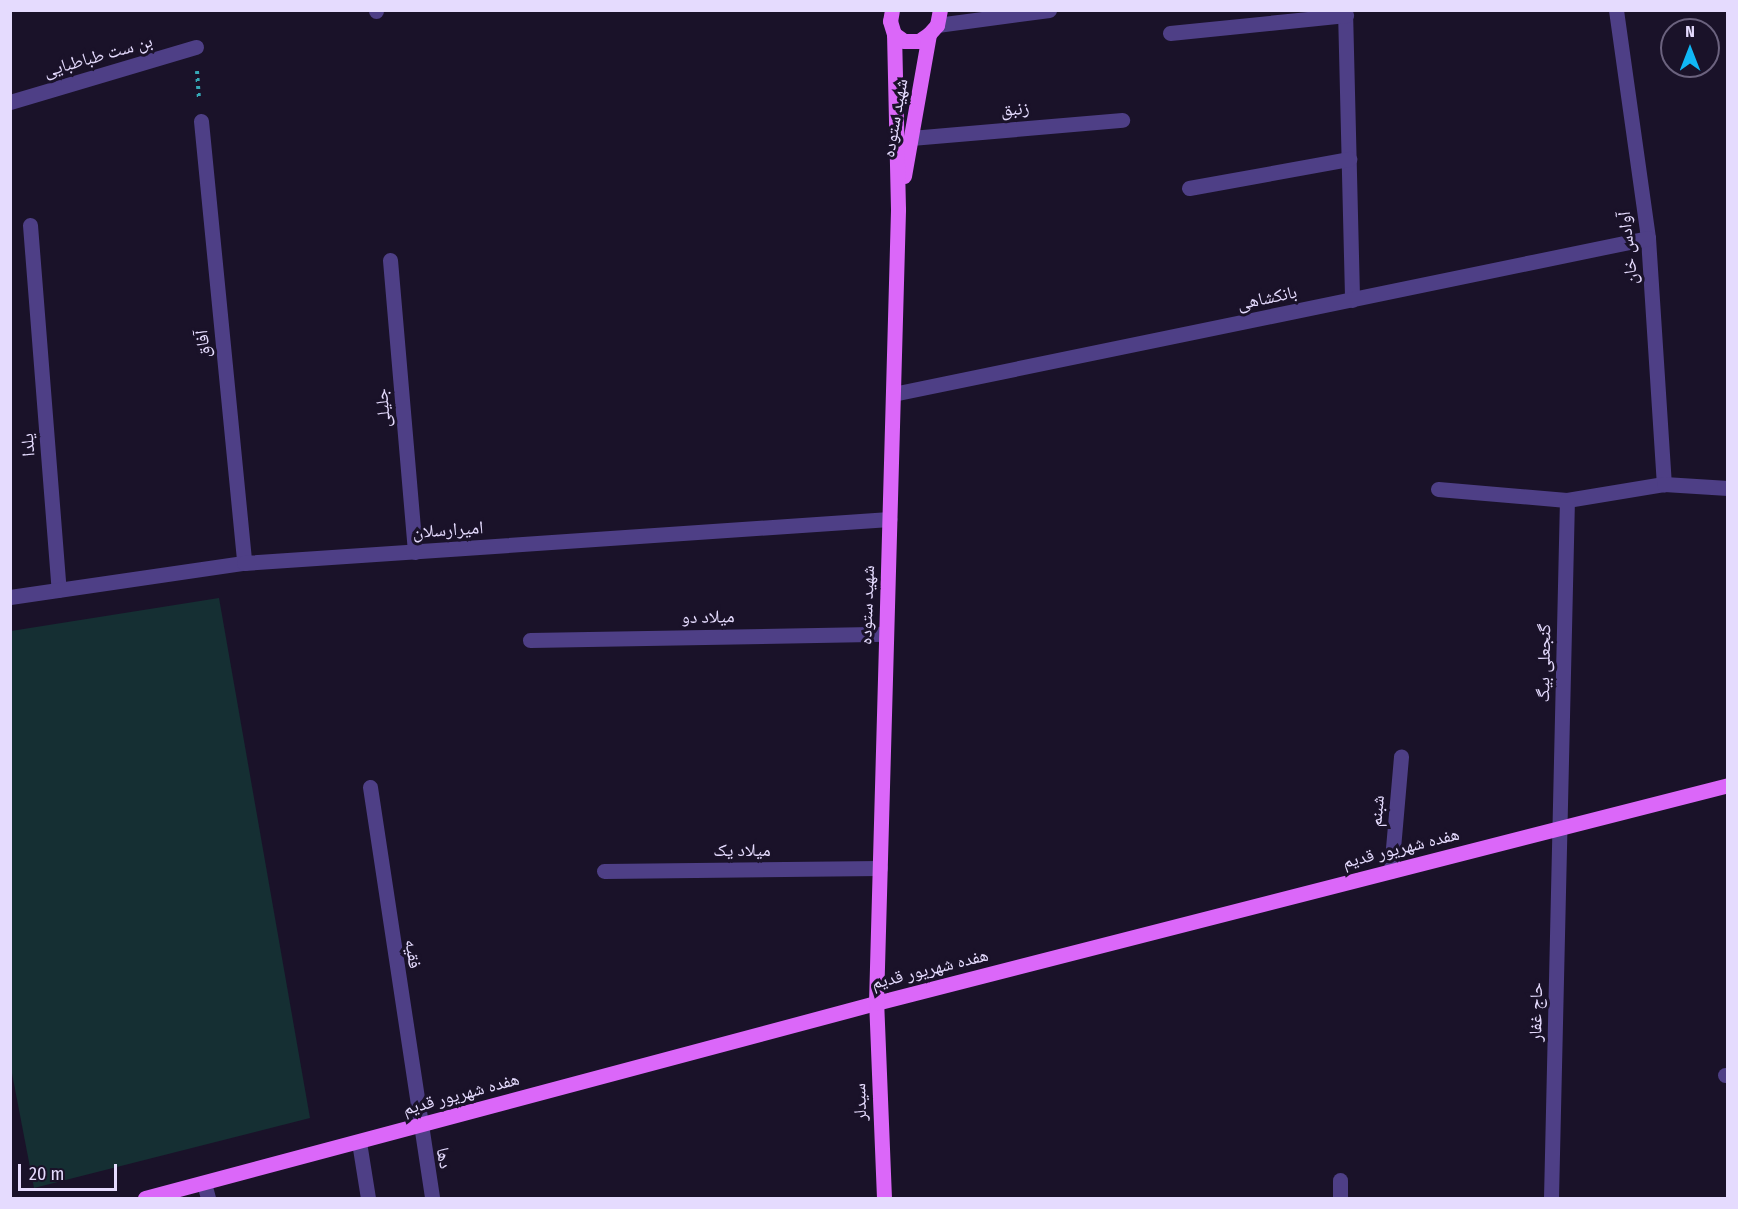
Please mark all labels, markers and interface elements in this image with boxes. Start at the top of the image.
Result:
north arrow [1660,18,1720,78]
text: N [1685,22,1695,41]
street label: بن ست طباطبایی [41,30,155,82]
street label: شهید ستوده [877,77,913,159]
street label: زنبق [1000,97,1030,121]
street label: آوادس خان [1613,210,1643,286]
street label: بانکشاهی [1235,281,1299,315]
street label: آفاق [191,329,215,359]
street label: جلیلی [371,388,395,428]
street label: یلدا [16,433,40,457]
street label: امیرارسلان [412,517,484,543]
street label: شهید ستوده [855,565,879,645]
street label: میلاد دو [681,606,735,628]
street label: گنجعلی بیگ [1533,624,1555,702]
street label: شبنم [1365,794,1389,828]
street label: هفده شهریور قدیم [1340,823,1462,873]
street label: میلاد یک [713,839,771,861]
street label: فقیه [400,938,426,970]
street label: هفده شهریور قدیم [869,944,991,994]
street label: حاج غفار [1525,982,1547,1042]
street label: هفده شهریور قدیم [400,1068,522,1120]
street label: سیدلر [849,1083,871,1121]
street label: دها [431,1146,457,1170]
scale bar [21,1152,120,1190]
text: 20 m [29,1163,64,1185]

